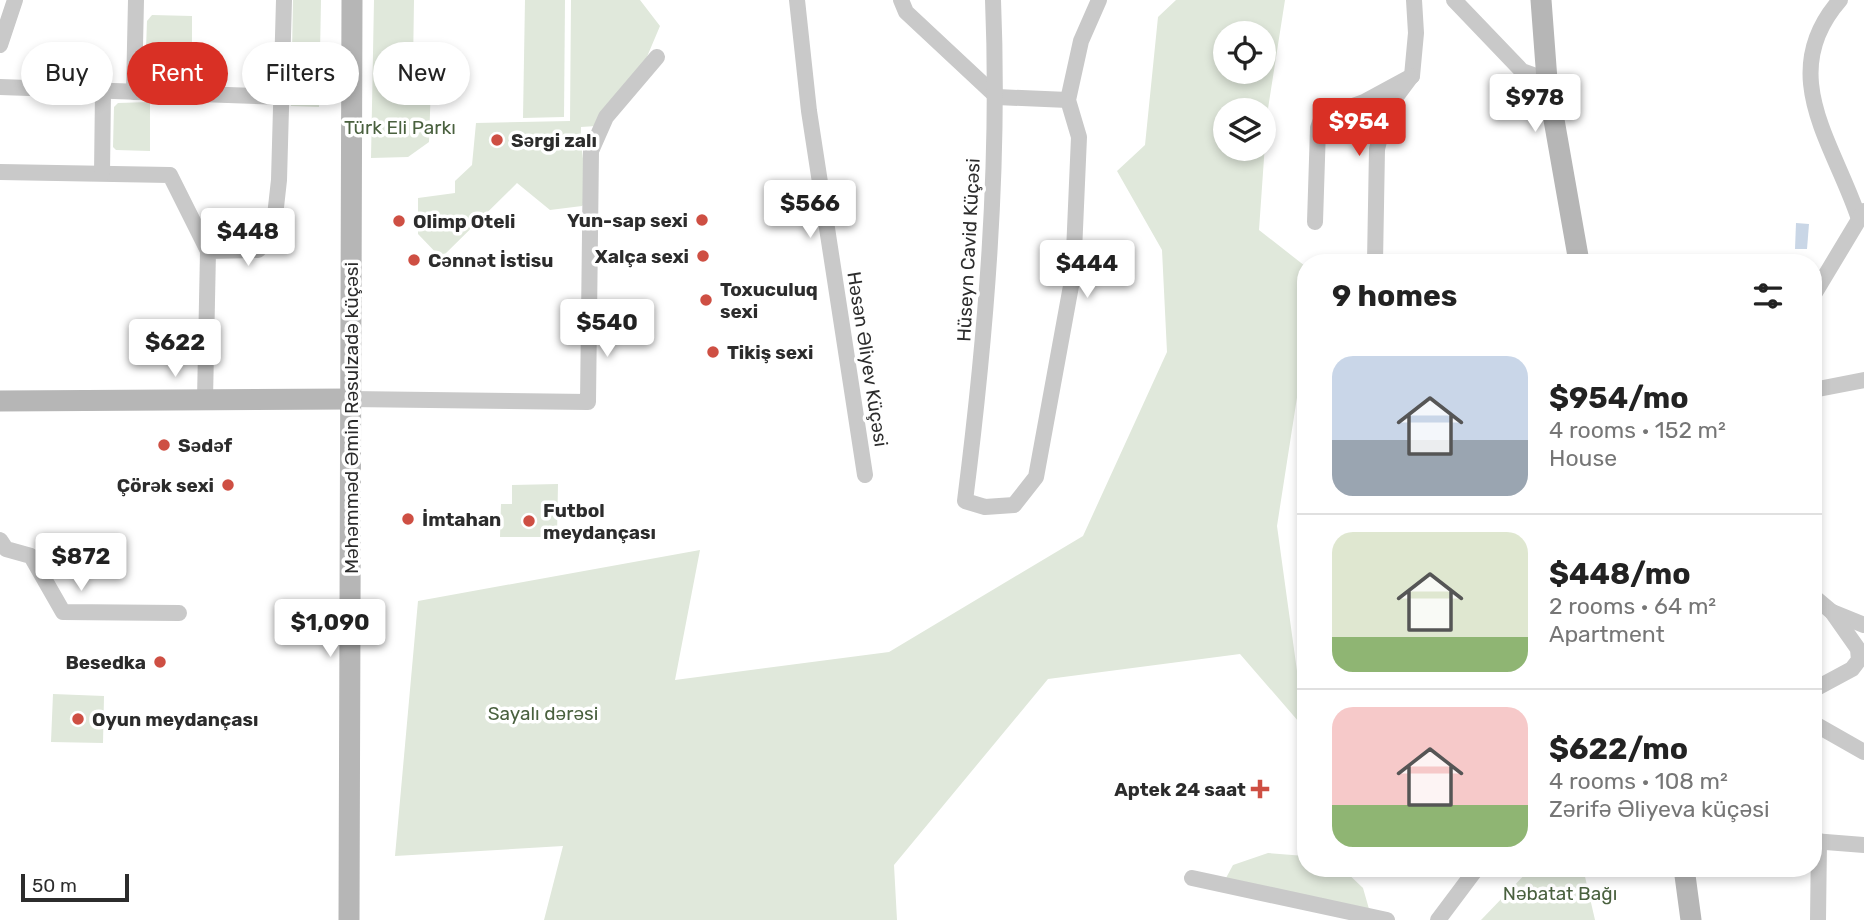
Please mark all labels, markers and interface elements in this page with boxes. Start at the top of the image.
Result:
map controls [1213,21,1276,161]
button: locate [1213,21,1276,84]
chip: Buy [21,42,113,105]
chip: Rent [127,42,228,105]
chip: Filters [242,42,359,105]
chip: New [373,42,470,105]
pin: $978 [1494,74,1576,134]
text: $978 [1506,83,1564,111]
button: layers [1213,98,1276,161]
pin: $954 [1318,99,1400,158]
text: $954 [1329,107,1389,135]
park label: Türk Eli Parkı [344,116,456,139]
place label: Sərgi zalı [511,129,597,152]
marker: Sərgi zalı [489,132,505,148]
street label: Hüseyn Cavid Küçəsi [952,158,985,342]
pin: $566 [769,180,851,240]
text: $566 [780,189,840,217]
pin: $448 [207,208,289,268]
place label: Yun-sap sexi [567,209,688,232]
place label: Olimp Oteli [413,210,515,233]
marker: Yun-sap sexi [694,212,710,228]
marker: Olimp Oteli [391,213,407,229]
text: $448 [217,217,279,245]
pin: $444 [1046,240,1128,300]
place label: Xalça sexi [595,245,689,268]
marker: Xalça sexi [695,248,711,264]
place label: Cənnət İstisu [428,249,553,272]
text: $444 [1056,249,1118,277]
marker: Cənnət İstisu [406,252,422,268]
street label: Məhəmməd Əmin Rəsulzadə küçəsi [340,262,363,574]
street label: Həsən Əliyev Küçəsi [842,270,893,448]
icon: filters [1749,277,1787,315]
place label: Toxuculuq sexi [720,278,818,323]
text: 9 homes [1332,278,1457,314]
marker: Toxuculuq sexi [698,292,714,308]
pin: $540 [566,300,648,359]
text: $540 [576,308,638,336]
pin: $622 [134,320,216,379]
text: $622 [145,328,205,356]
place label: Tikiş sexi [727,341,813,364]
marker: Tikiş sexi [705,344,721,360]
text: $954/mo [1549,380,1689,416]
icon: home [1388,384,1472,468]
text: 4 rooms · 152 m² [1549,416,1726,444]
place label: Sədəf [178,434,233,457]
marker: Sədəf [156,437,172,453]
text: House [1549,444,1617,472]
place label: Çörək sexi [117,474,214,497]
marker: Çörək sexi [220,477,236,493]
place label: Futbol meydançası [543,499,656,544]
place label: İmtahan [422,508,501,531]
marker: İmtahan [400,511,416,527]
marker: Futbol meydançası [521,513,537,529]
pin: $872 [40,534,122,593]
text: $872 [51,542,111,570]
text: $448/mo [1549,556,1691,592]
icon: home [1388,560,1472,644]
text: 2 rooms · 64 m² [1549,592,1716,620]
pin: $1,090 [273,600,387,659]
text: $1,090 [290,608,370,636]
text: Apartment [1549,620,1665,648]
place label: Besedka [65,651,146,674]
marker: Besedka [152,654,168,670]
park label: Sayalı dərəsi [488,702,598,725]
place label: Oyun meydançası [92,708,258,731]
marker: Oyun meydançası [70,711,86,727]
text: $622/mo [1549,731,1688,767]
icon: home [1388,735,1472,819]
text: 4 rooms · 108 m² [1549,767,1728,795]
place label: Aptek 24 saat [1114,778,1246,801]
marker: Aptek 24 saat [1252,781,1268,797]
text: Zərifə Əliyeva küçəsi [1549,795,1769,823]
scale bar [21,871,130,903]
text: 50 m [32,874,77,897]
park label: Nəbatat Bağı [1503,882,1617,905]

